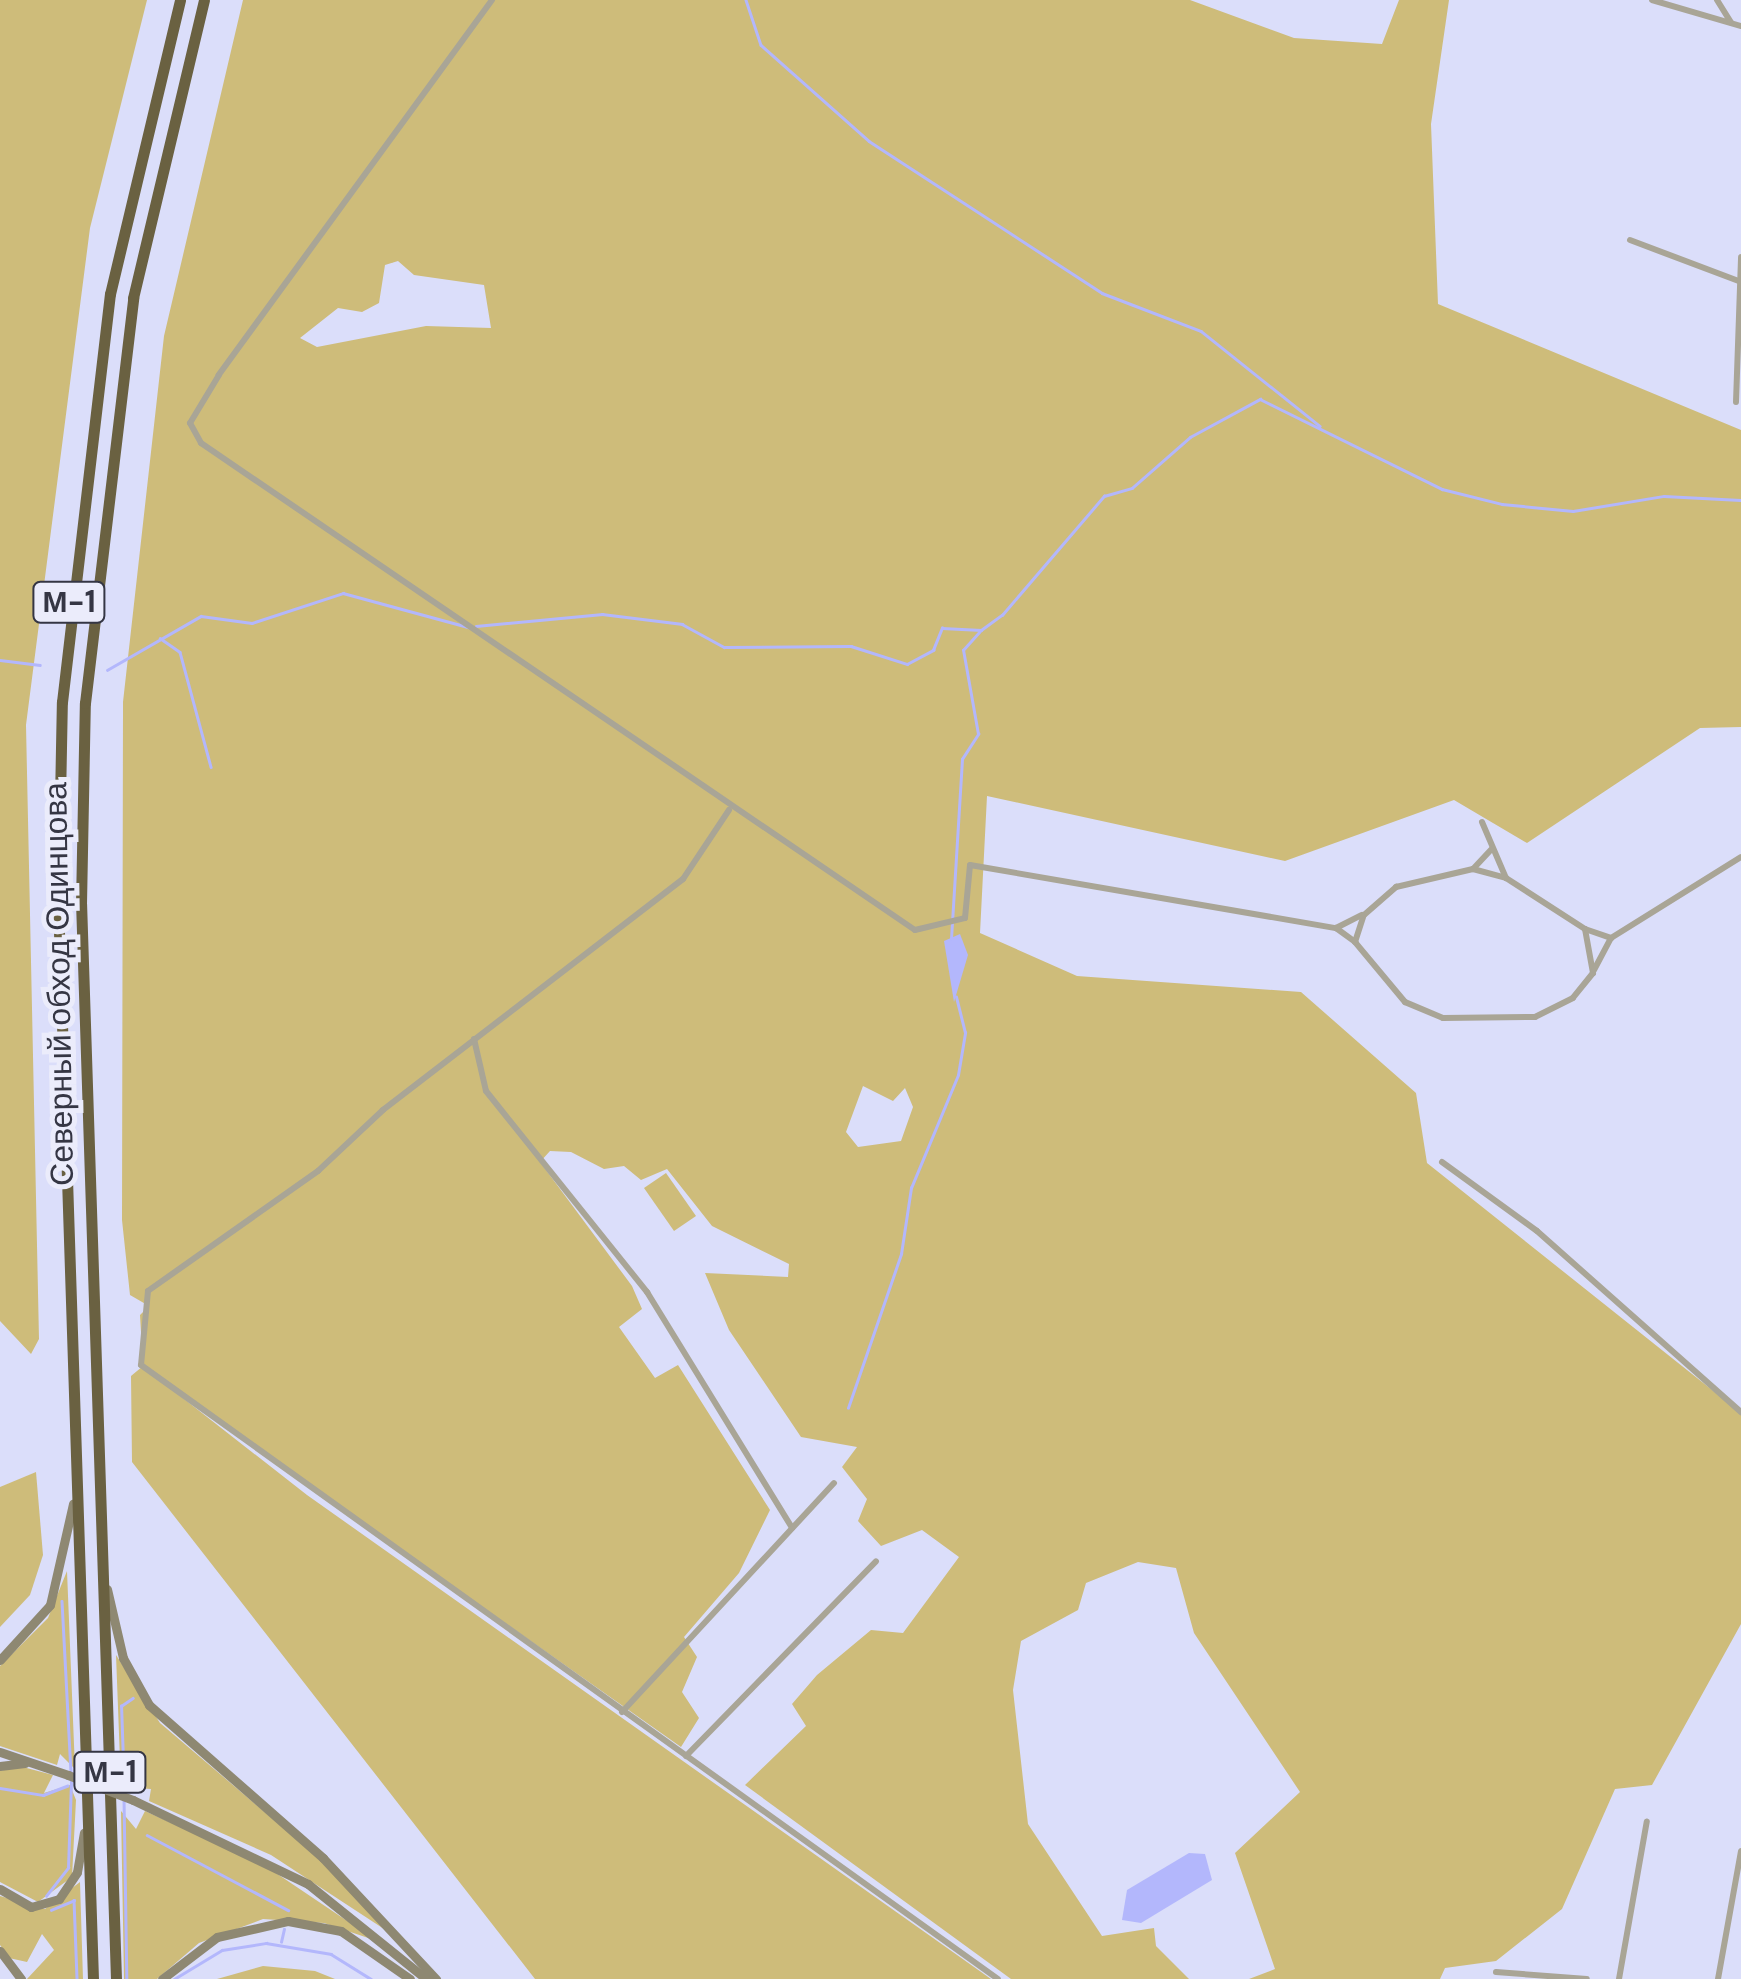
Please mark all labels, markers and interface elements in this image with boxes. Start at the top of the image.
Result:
road number: М-1 [32,577,106,627]
street label: Северный обход Одинцова [36,782,82,1186]
road number: М-1 [72,1747,148,1797]

